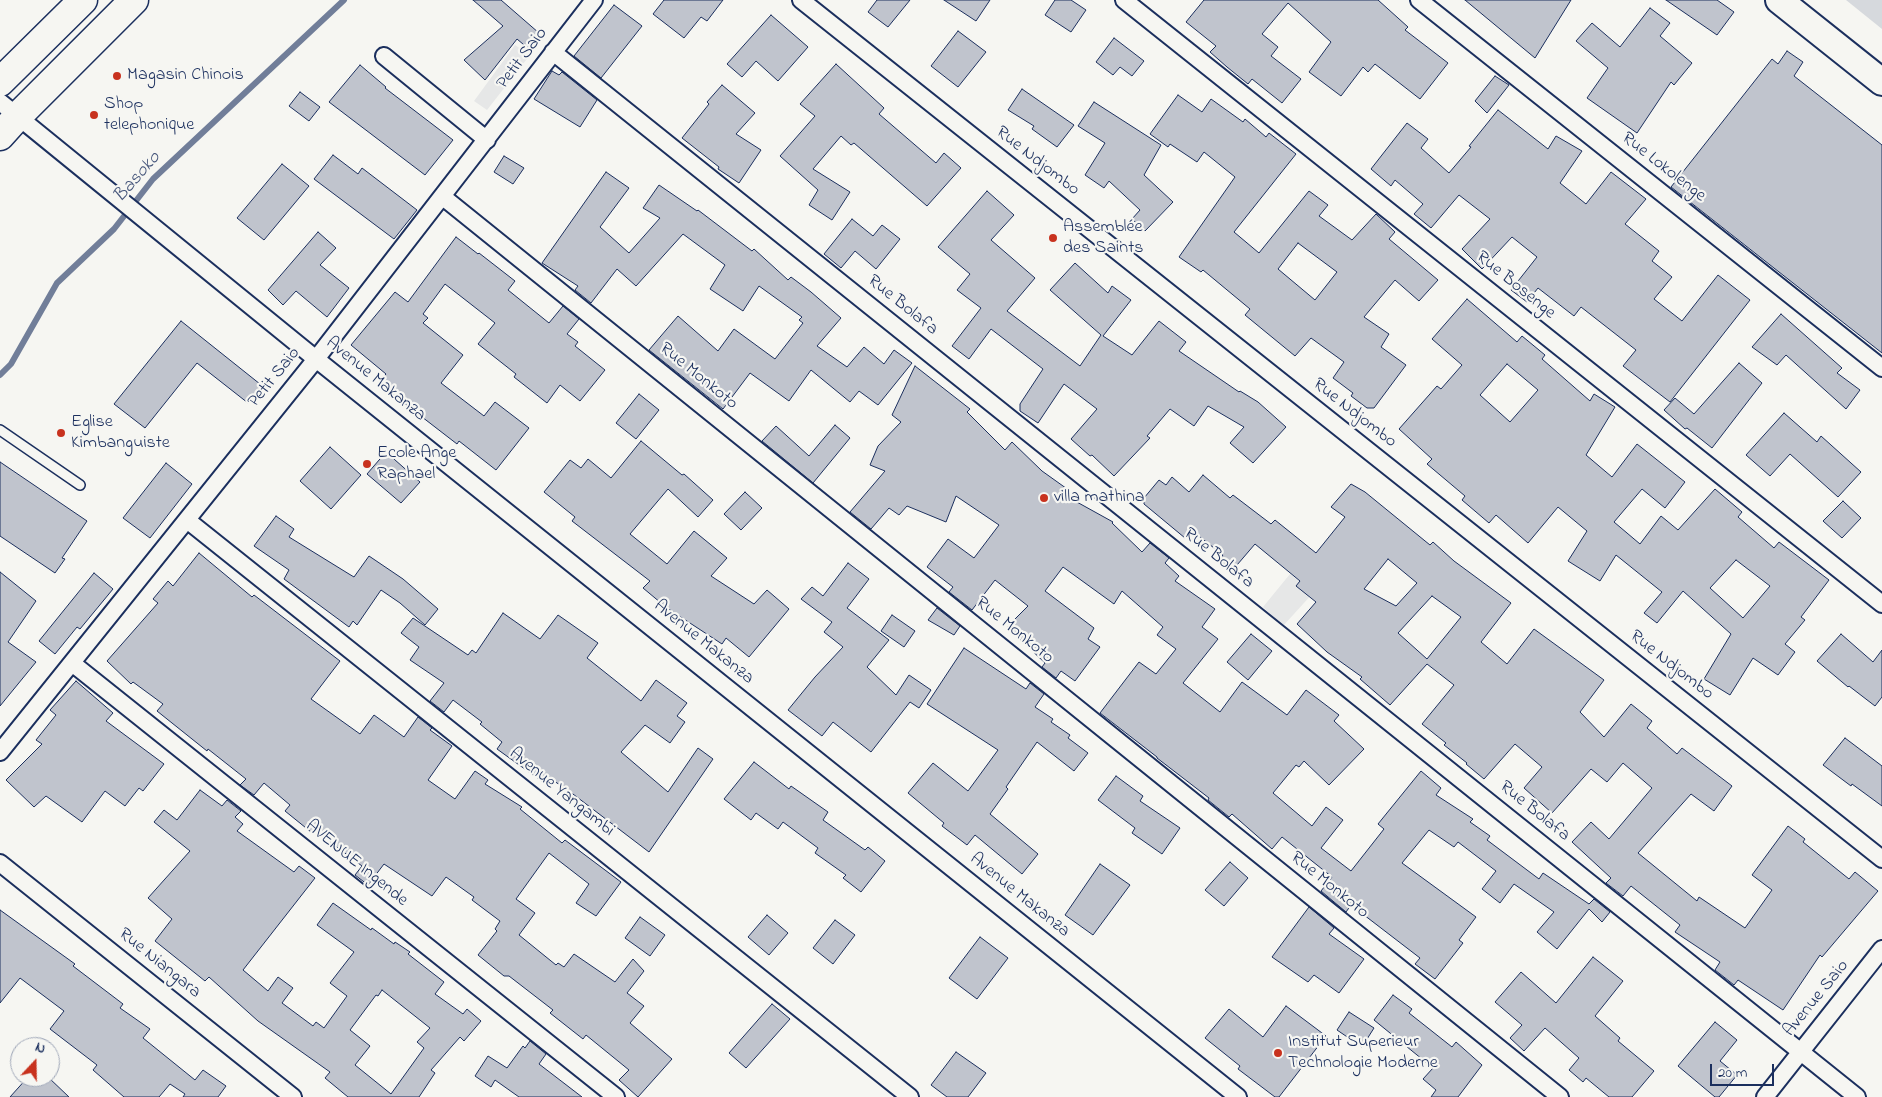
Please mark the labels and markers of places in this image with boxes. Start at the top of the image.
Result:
place label: Magasin Chinois [127,65,244,87]
marker: Magasin Chinois [111,70,123,82]
place label: Shop telephonique [104,94,194,136]
marker: Shop telephonique [88,109,100,121]
place label: Assemblée des Saints [1063,217,1143,260]
marker: Assemblée des Saints [1047,232,1059,244]
place label: Eglise Kimbanguiste [71,412,170,454]
marker: Eglise Kimbanguiste [55,427,67,439]
place label: Ecole Ange Raphael [377,443,456,486]
marker: Ecole Ange Raphael [361,458,373,470]
place label: villa mathina [1054,487,1145,509]
marker: villa mathina [1038,492,1050,504]
place label: Institut Superieur Technologie Moderne [1288,1032,1438,1074]
marker: Institut Superieur Technologie Moderne [1272,1047,1284,1059]

